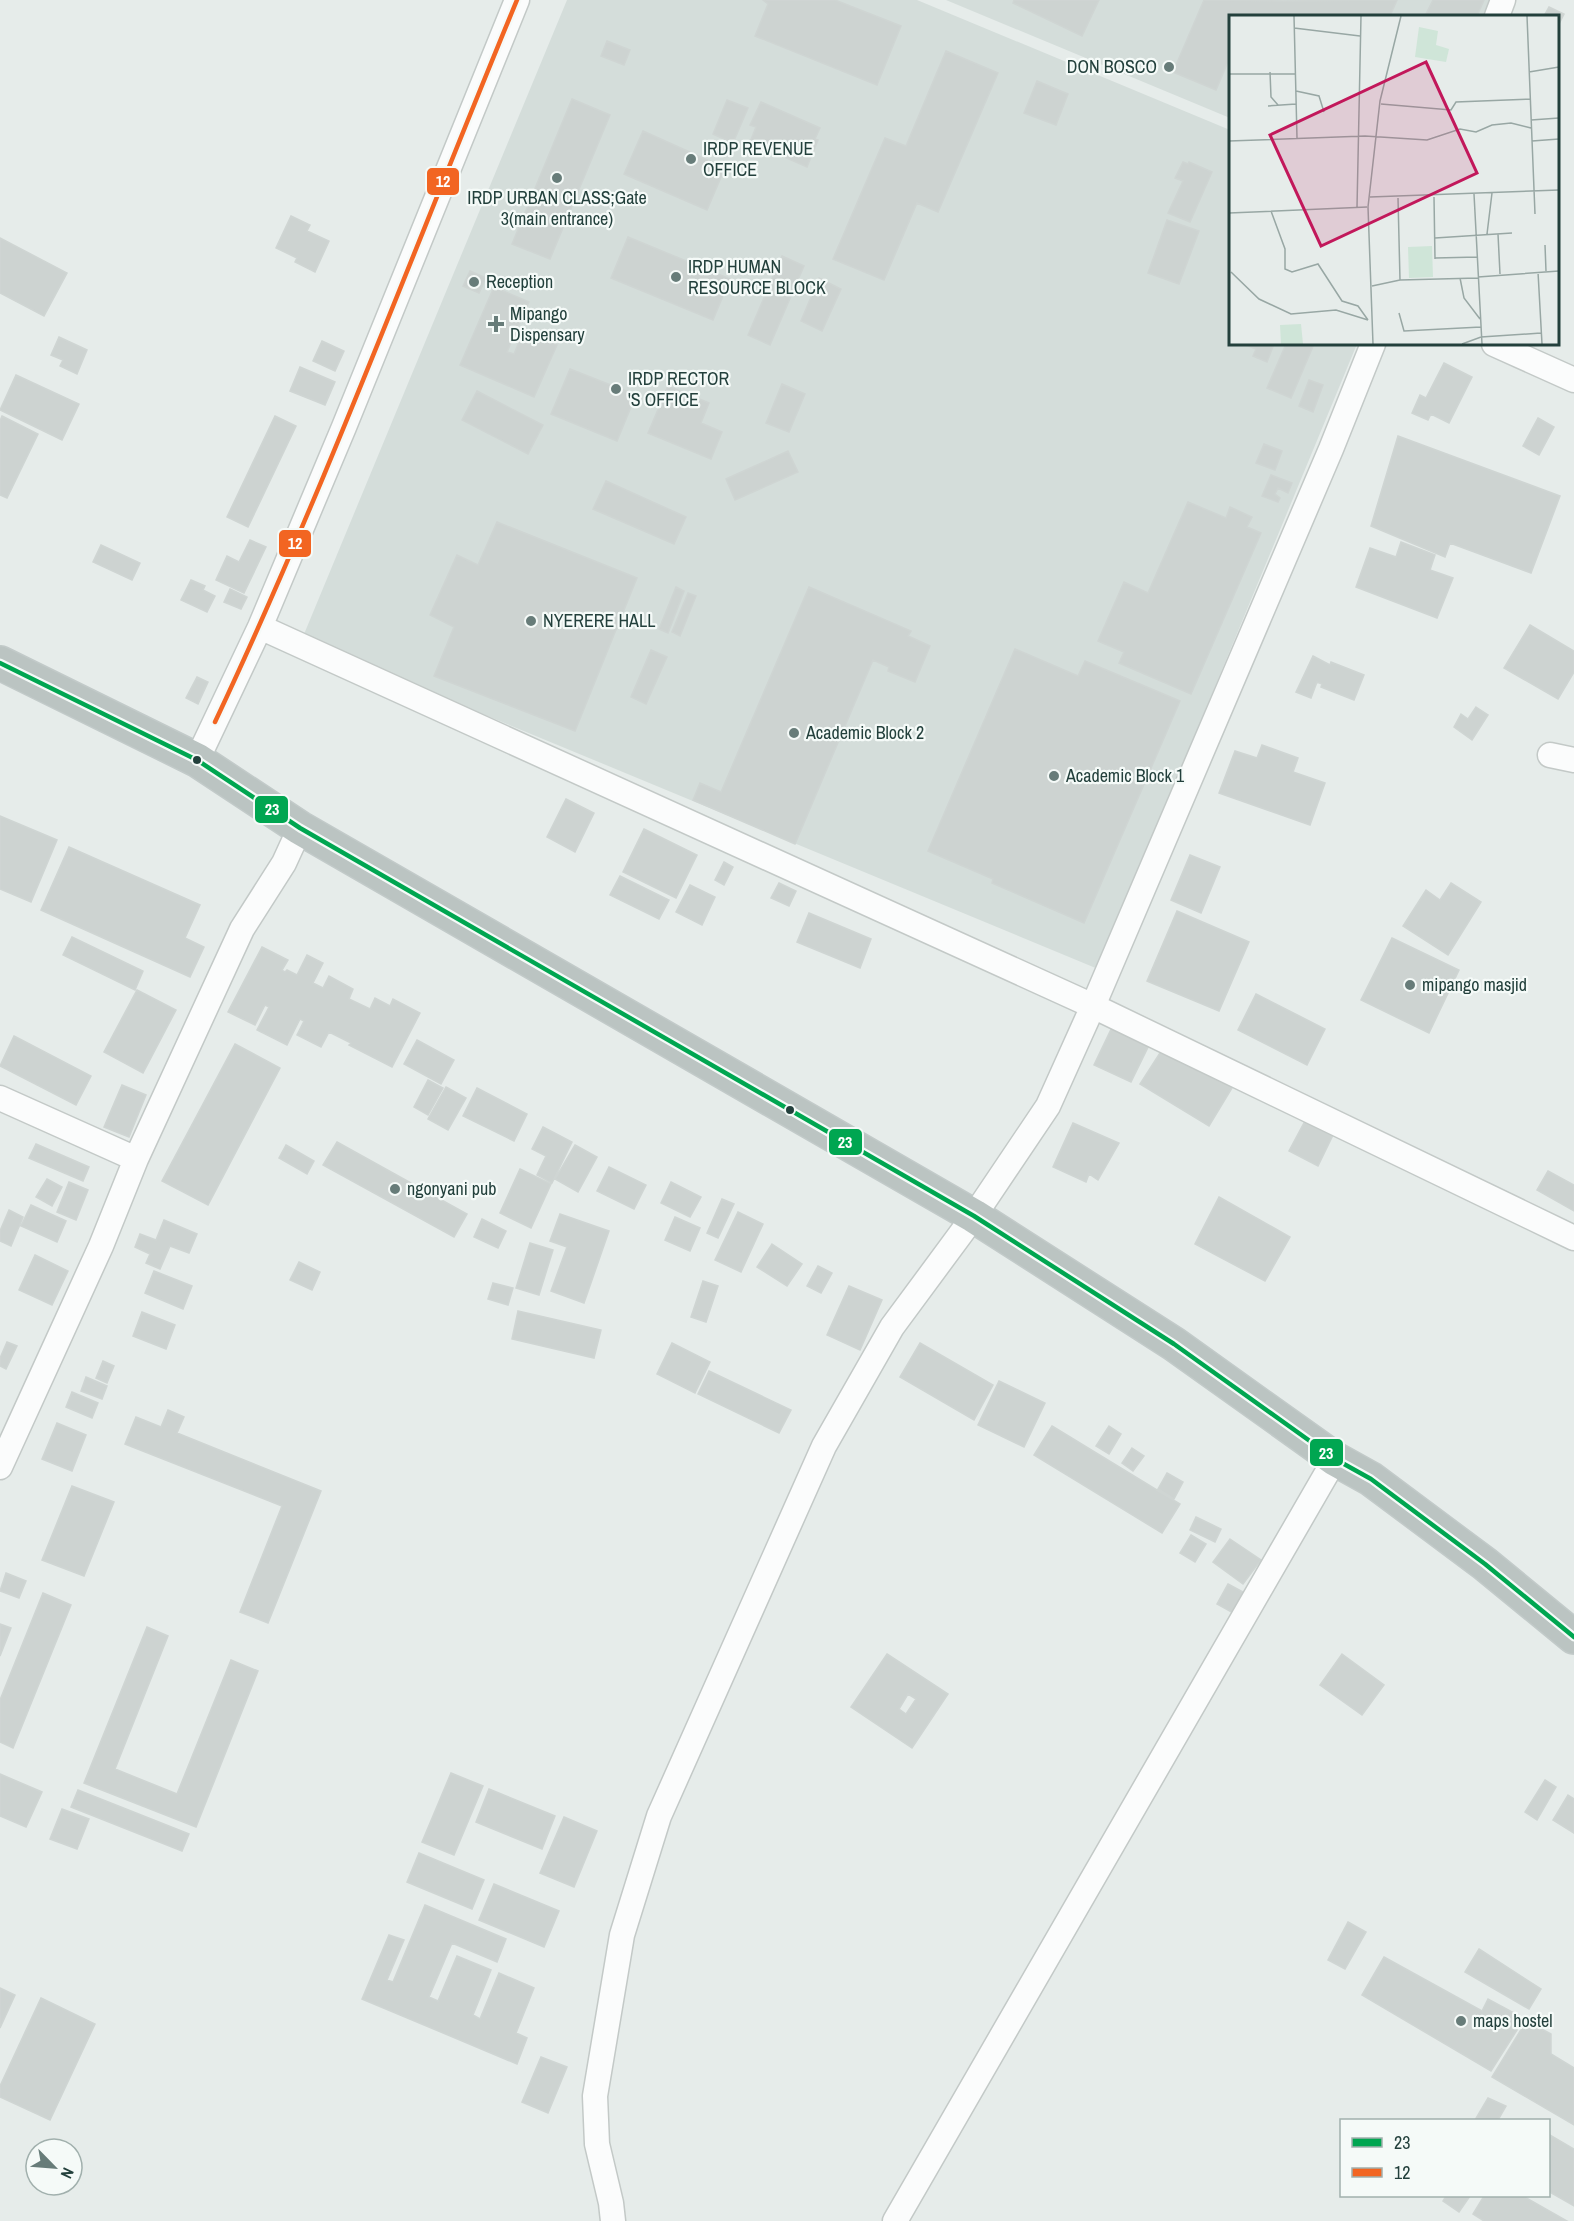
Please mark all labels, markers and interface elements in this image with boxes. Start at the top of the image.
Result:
inset map [1229,15,1559,345]
place label: DON BOSCO [1067,54,1157,79]
marker: DON BOSCO [1162,60,1176,74]
place label: IRDP REVENUE OFFICE [703,136,813,182]
marker: IRDP REVENUE OFFICE [684,152,698,166]
line badge: 12 [426,167,460,196]
text: 12 [436,170,450,192]
marker: IRDP URBAN CLASS;Gate 3(main entrance) [550,171,564,185]
place label: IRDP URBAN CLASS;Gate 3(main entrance) [467,185,647,231]
place label: IRDP HUMAN RESOURCE BLOCK [688,254,826,300]
place label: Reception [486,269,553,294]
marker: IRDP HUMAN RESOURCE BLOCK [669,270,683,284]
marker: Reception [467,275,481,289]
place label: Mipango Dispensary [510,301,585,347]
marker: Mipango Dispensary [487,315,505,333]
place label: IRDP RECTOR 'S OFFICE [628,366,730,412]
marker: IRDP RECTOR 'S OFFICE [609,382,623,396]
line badge: 12 [278,529,312,558]
text: 12 [288,532,302,554]
place label: NYERERE HALL [543,608,655,633]
marker: NYERERE HALL [524,614,538,628]
place label: Academic Block 2 [805,720,924,745]
marker: Academic Block 2 [787,726,801,740]
unlabelled marker [191,754,203,766]
place label: Academic Block 1 [1065,763,1185,788]
marker: Academic Block 1 [1047,769,1061,783]
line badge: 23 [254,795,289,824]
text: 23 [265,798,279,820]
place label: mipango masjid [1422,972,1527,997]
marker: mipango masjid [1403,978,1417,992]
unlabelled marker [784,1104,796,1116]
line badge: 23 [828,1128,863,1156]
text: 23 [838,1131,852,1153]
place label: ngonyani pub [407,1176,496,1201]
marker: ngonyani pub [388,1182,402,1196]
line badge: 23 [1309,1438,1344,1467]
text: 23 [1319,1442,1333,1464]
place label: maps hostel [1473,2008,1553,2033]
marker: maps hostel [1454,2014,1468,2028]
legend [1340,2119,1550,2197]
text: 23 [1394,2130,1410,2155]
north arrow [24,2137,84,2197]
text: 12 [1394,2160,1410,2185]
text: N [56,2164,80,2182]

